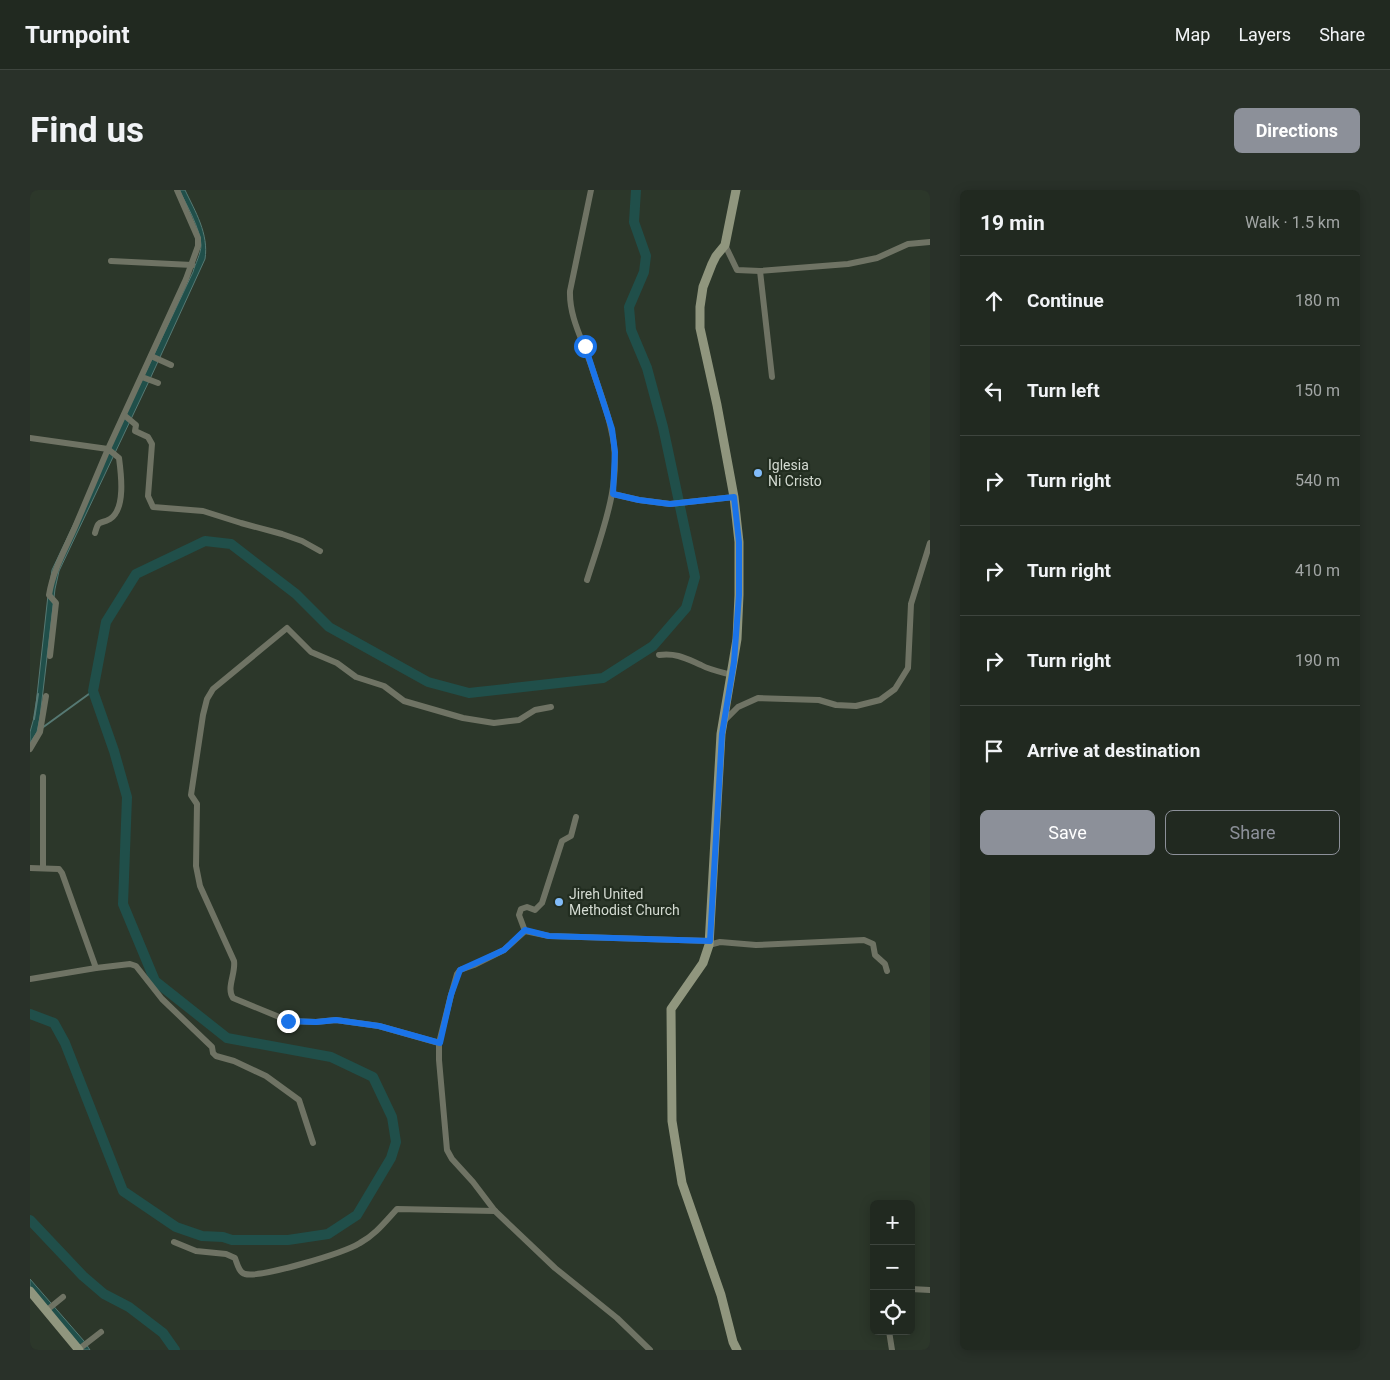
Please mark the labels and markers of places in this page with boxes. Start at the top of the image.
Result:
place label: Iglesia Ni Cristo [768,457,822,489]
marker: Iglesia Ni Cristo [752,467,764,479]
place label: Jireh United Methodist Church [569,886,680,918]
marker: Jireh United Methodist Church [553,896,565,908]

